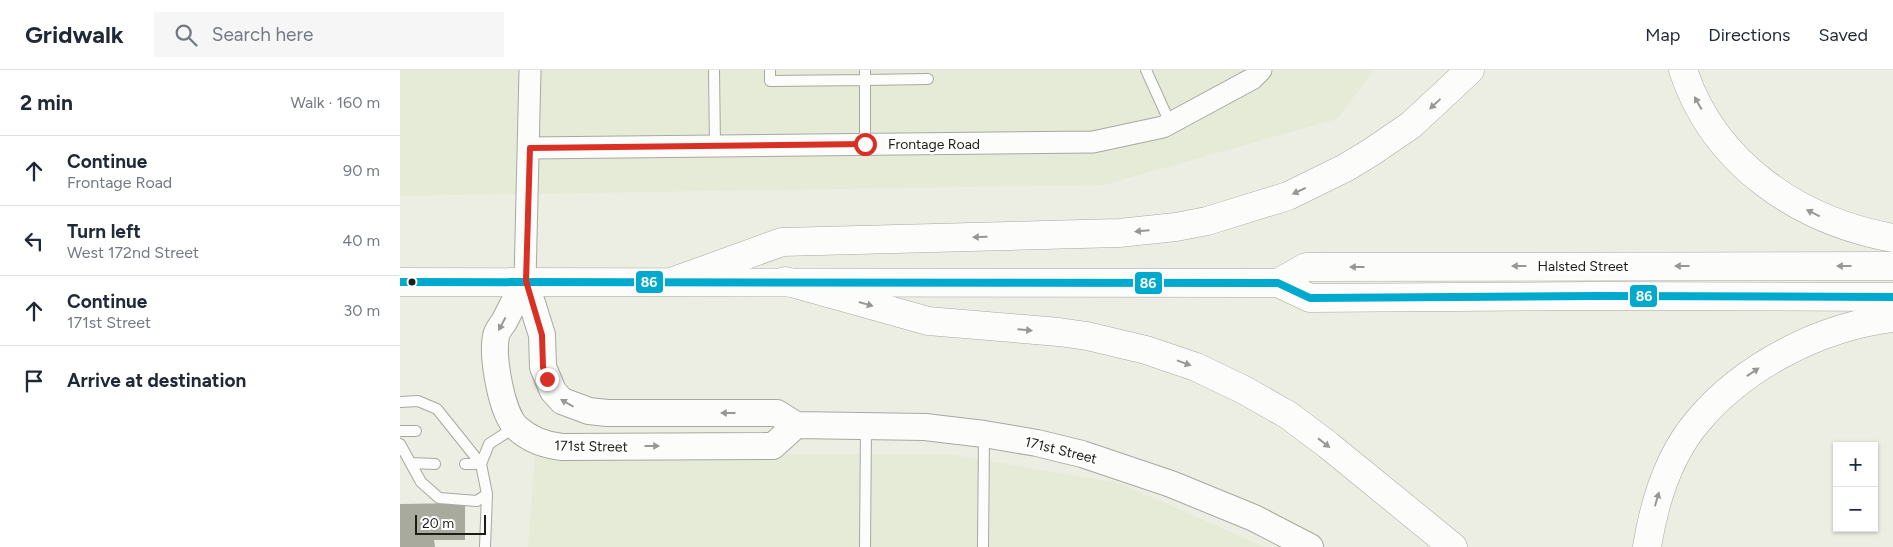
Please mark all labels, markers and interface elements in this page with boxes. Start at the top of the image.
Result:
search box [154,12,504,57]
text: Gridwalk [25,20,124,49]
icon: search [172,21,200,49]
text: Search here [212,23,313,46]
text: Map [1645,24,1680,46]
text: Directions [1708,24,1790,46]
text: Saved [1818,24,1868,46]
text: 2 min [20,90,73,115]
text: Walk · 160 m [290,93,380,112]
one-way arrow [1694,96,1702,110]
one-way arrow [1429,98,1441,110]
route start [854,133,877,156]
street label: Frontage Road [888,136,980,153]
text: Continue [67,150,147,173]
icon: ahead [20,157,48,185]
text: 90 m [343,161,380,180]
text: Frontage Road [67,173,172,192]
one-way arrow [1292,187,1306,195]
one-way arrow [1806,209,1820,217]
text: Turn left [67,220,141,243]
icon: left [20,227,48,255]
one-way arrow [1134,228,1150,236]
text: 40 m [342,231,380,250]
one-way arrow [971,234,987,242]
text: West 172nd Street [67,243,199,262]
street label: Halsted Street [1537,258,1629,275]
one-way arrow [1511,262,1527,270]
one-way arrow [1674,262,1690,270]
one-way arrow [1836,262,1852,270]
one-way arrow [1349,263,1365,271]
line badge: 86 [635,270,664,294]
line badge: 86 [1134,271,1163,295]
text: 86 [641,274,657,291]
text: 86 [1140,275,1156,292]
unlabelled marker [407,277,417,287]
line badge: 86 [1629,284,1658,308]
text: 86 [1636,288,1652,305]
text: Continue [67,290,147,313]
icon: ahead [20,297,48,325]
one-way arrow [858,300,873,308]
text: 30 m [343,301,380,320]
text: 171st Street [67,313,151,332]
one-way arrow [498,317,507,331]
one-way arrow [1018,326,1034,334]
one-way arrow [1177,359,1192,367]
icon: arrive [20,367,48,395]
one-way arrow [1746,367,1760,377]
route end [536,368,559,391]
text: Arrive at destination [67,369,246,392]
one-way arrow [560,399,575,407]
one-way arrow [720,409,736,417]
street label: 171st Street [1023,433,1099,468]
street label: 171st Street [554,437,628,456]
one-way arrow [1318,437,1331,448]
one-way arrow [644,442,660,450]
map controls [1833,442,1878,532]
button: + [1833,442,1878,487]
button: − [1833,487,1878,532]
one-way arrow [1654,492,1662,507]
scale bar [415,512,486,535]
text: 20 m [422,515,454,532]

